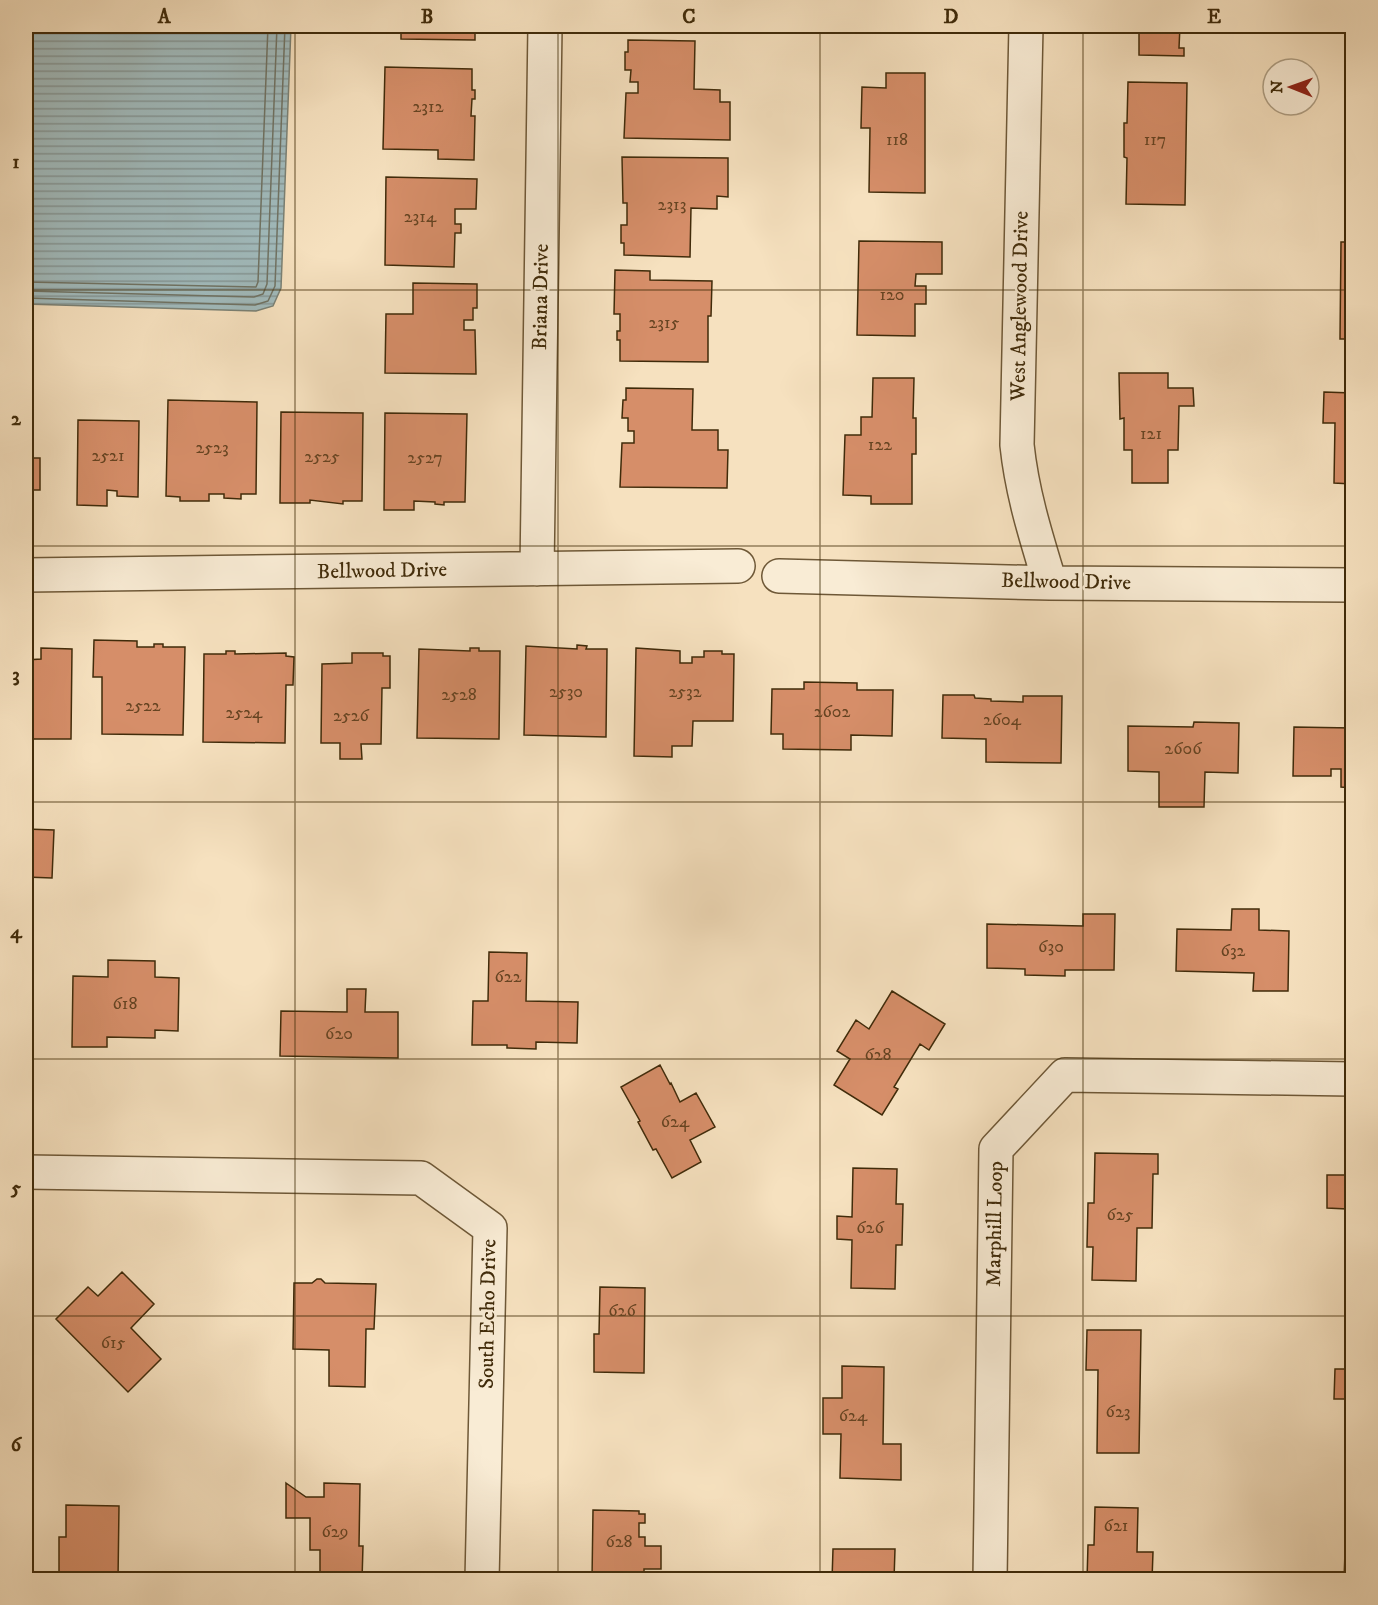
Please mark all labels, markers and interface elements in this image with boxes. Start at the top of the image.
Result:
text: A [157,5,172,30]
text: B [421,5,433,30]
text: C [682,5,696,30]
text: D [944,5,959,30]
text: E [1207,5,1221,30]
north arrow [1261,57,1321,117]
text: N [1267,80,1287,93]
house number: 2312 [412,96,444,118]
house number: 118 [886,129,908,151]
house number: 117 [1144,129,1166,151]
text: 1 [12,150,20,175]
house number: 2313 [658,194,686,216]
house number: 2314 [404,206,437,228]
street label: West Anglewood Drive [1005,210,1035,402]
street label: Briana Drive [527,243,555,350]
house number: 120 [879,284,905,306]
house number: 2315 [649,312,680,334]
text: 2 [11,407,22,432]
house number: 121 [1140,423,1162,445]
house number: 122 [868,434,892,456]
house number: 2523 [195,437,229,459]
house number: 2521 [91,445,125,467]
house number: 2525 [304,446,340,468]
house number: 2527 [407,447,443,469]
street label: Bellwood Drive [317,557,448,585]
street label: Bellwood Drive [1001,568,1132,596]
text: 3 [12,663,20,688]
house number: 2530 [549,681,583,703]
house number: 2532 [668,681,702,703]
house number: 2528 [441,684,477,706]
house number: 2522 [125,695,161,717]
house number: 2602 [814,701,851,723]
house number: 2524 [226,702,263,724]
house number: 2526 [333,705,370,727]
house number: 2604 [983,709,1022,731]
house number: 2606 [1164,738,1202,760]
text: 4 [10,920,23,945]
house number: 630 [1038,936,1064,958]
house number: 632 [1221,940,1246,962]
house number: 622 [494,966,522,988]
house number: 618 [113,993,137,1015]
house number: 620 [325,1023,353,1045]
house number: 628 [864,1044,892,1066]
house number: 624 [661,1111,690,1133]
street label: Marphill Loop [981,1161,1009,1287]
text: 5 [10,1176,21,1201]
house number: 625 [1106,1204,1134,1226]
house number: 626 [856,1217,884,1239]
street label: South Echo Drive [474,1239,502,1389]
house number: 626 [608,1300,636,1322]
house number: 615 [101,1332,125,1354]
house number: 623 [1106,1401,1130,1423]
house number: 624 [839,1405,868,1427]
text: 6 [11,1433,23,1458]
house number: 621 [1104,1515,1128,1537]
house number: 629 [321,1521,349,1543]
house number: 628 [605,1531,633,1553]

